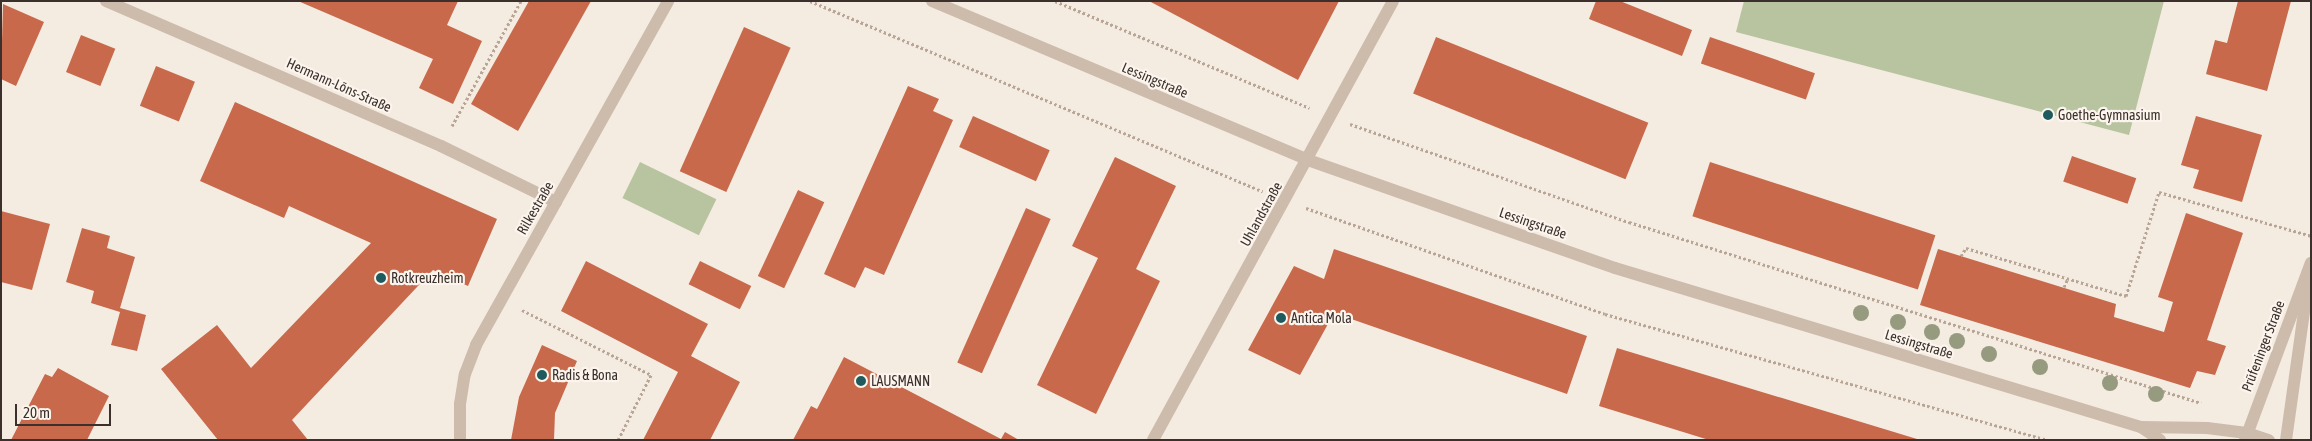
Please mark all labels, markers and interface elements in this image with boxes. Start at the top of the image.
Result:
street label: Hermann-Löns-Straße [284,54,394,116]
street label: Lessingstraße [1120,59,1190,101]
place label: Goethe-Gymnasium [2058,107,2161,123]
marker: Goethe-Gymnasium [2042,109,2054,121]
street label: Rilkestraße [513,178,557,238]
street label: Uhlandstraße [1236,179,1286,249]
street label: Lessingstraße [1497,204,1569,242]
place label: Rotkreuzheim [391,270,464,286]
marker: Rotkreuzheim [375,272,387,284]
street label: Prüfeninger Straße [2238,298,2288,394]
place label: Antica Mola [1291,310,1352,326]
marker: Antica Mola [1275,312,1287,324]
street label: Lessingstraße [1883,326,1955,362]
place label: Radis & Bona [552,367,618,383]
marker: Radis & Bona [536,369,548,381]
place label: LAUSMANN [871,373,930,389]
marker: LAUSMANN [855,375,867,387]
scale bar [18,394,114,426]
text: 20 m [23,404,50,421]

